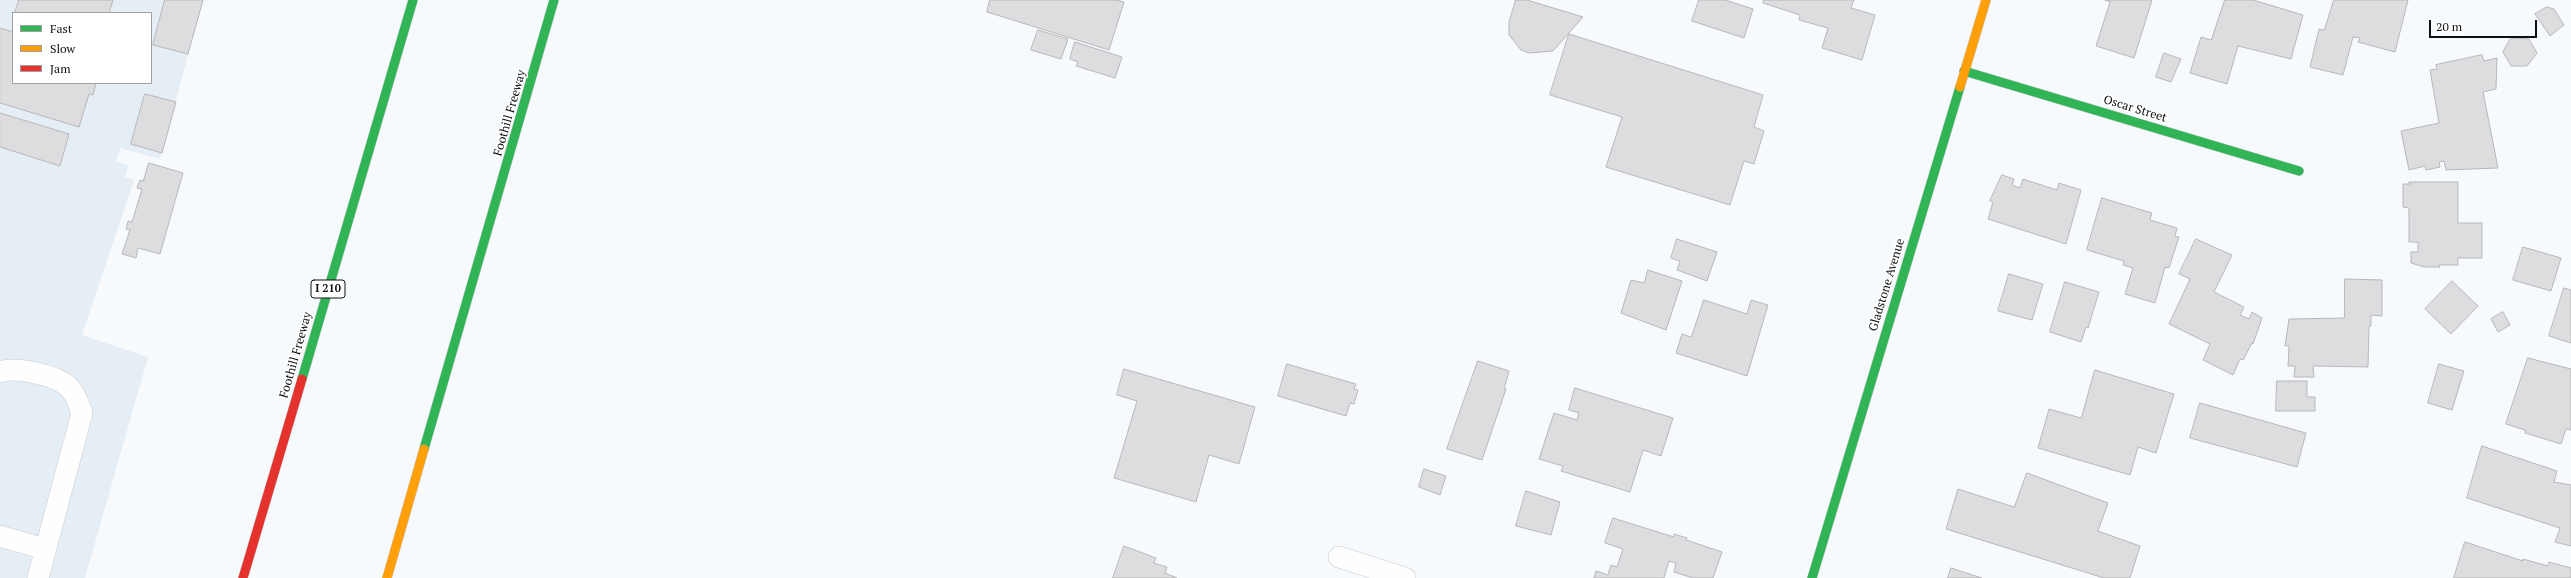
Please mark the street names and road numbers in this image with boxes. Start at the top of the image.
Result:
street label: Foothill Freeway [491,68,529,158]
street label: Oscar Street [2102,93,2168,125]
street label: Gladstone Avenue [1866,237,1908,333]
road number: I 210 [311,280,345,298]
street label: Foothill Freeway [277,310,315,400]

